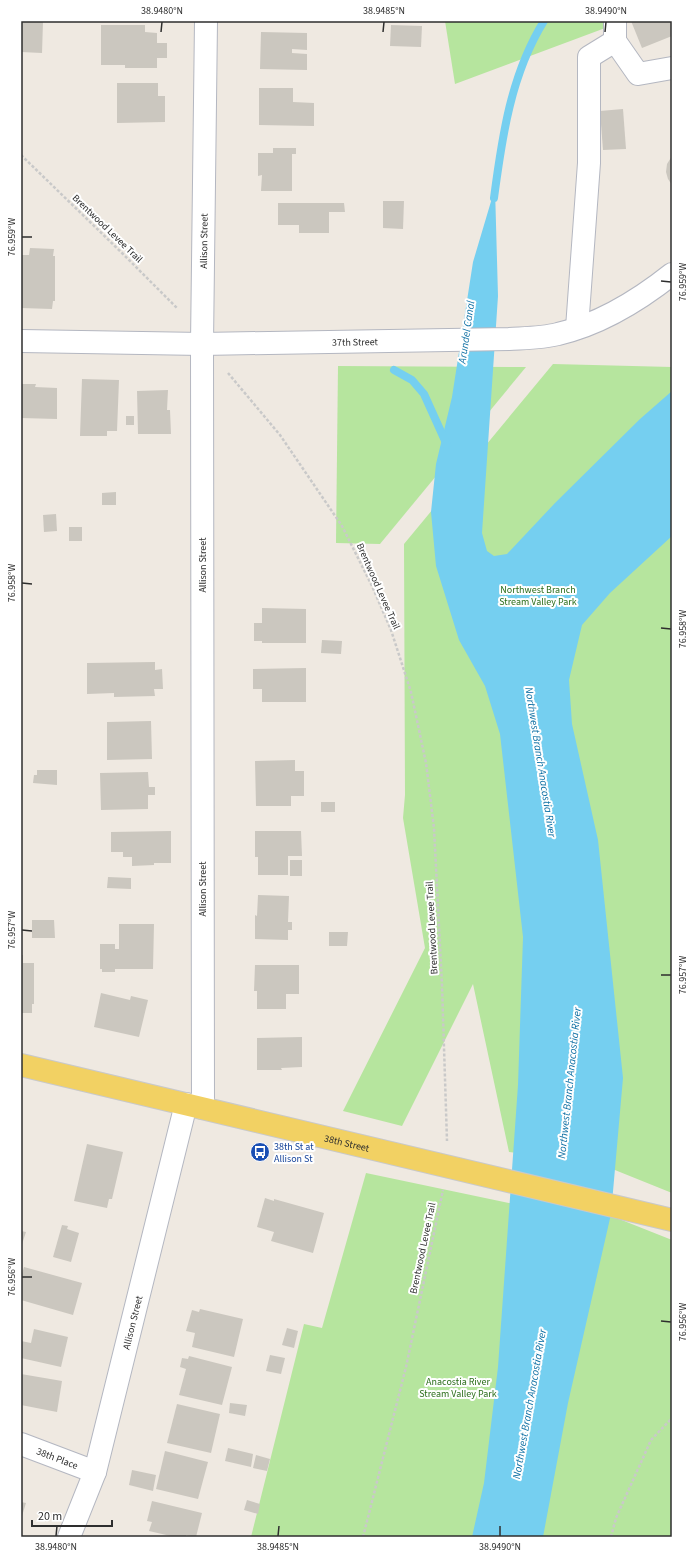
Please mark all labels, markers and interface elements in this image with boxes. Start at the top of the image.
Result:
text: 38.9480°N [141,4,183,18]
text: 38.9485°N [363,4,405,18]
text: 38.9490°N [585,4,627,18]
street label: Brentwood Levee Trail [69,191,146,266]
street label: Allison Street [197,213,212,269]
text: 76.959°W [5,218,19,256]
text: 76.959°W [676,263,690,301]
water label: Arundel Canal [455,299,478,365]
street label: 37th Street [332,335,379,350]
street label: Allison Street [196,537,210,593]
street label: Brentwood Levee Trail [353,541,404,632]
text: 76.958°W [5,564,19,602]
park label: Northwest Branch Stream Valley Park [499,583,577,609]
text: 76.958°W [676,610,690,648]
water label: Northwest Branch Anacostia River [521,686,560,840]
street label: Allison Street [196,861,210,917]
street label: Brentwood Levee Trail [423,881,441,975]
text: 76.957°W [5,911,19,949]
text: 76.957°W [676,956,690,994]
water label: Northwest Branch Anacostia River [554,1005,585,1159]
street label: 38th Street [323,1131,371,1156]
place label: 38th St at Allison St [274,1140,314,1166]
bus stop icon: 38th St at Allison St [249,1141,271,1163]
street label: Brentwood Levee Trail [406,1201,440,1295]
text: 76.956°W [5,1258,19,1296]
street label: Allison Street [120,1294,147,1351]
text: 76.956°W [676,1303,690,1341]
water label: Northwest Branch Anacostia River [509,1327,550,1480]
park label: Anacostia River Stream Valley Park [419,1375,497,1401]
street label: 38th Place [34,1445,80,1473]
scale bar [32,1502,112,1528]
text: 20 m [38,1508,62,1525]
text: 38.9480°N [35,1540,77,1554]
text: 38.9485°N [257,1540,299,1554]
text: 38.9490°N [479,1540,521,1554]

